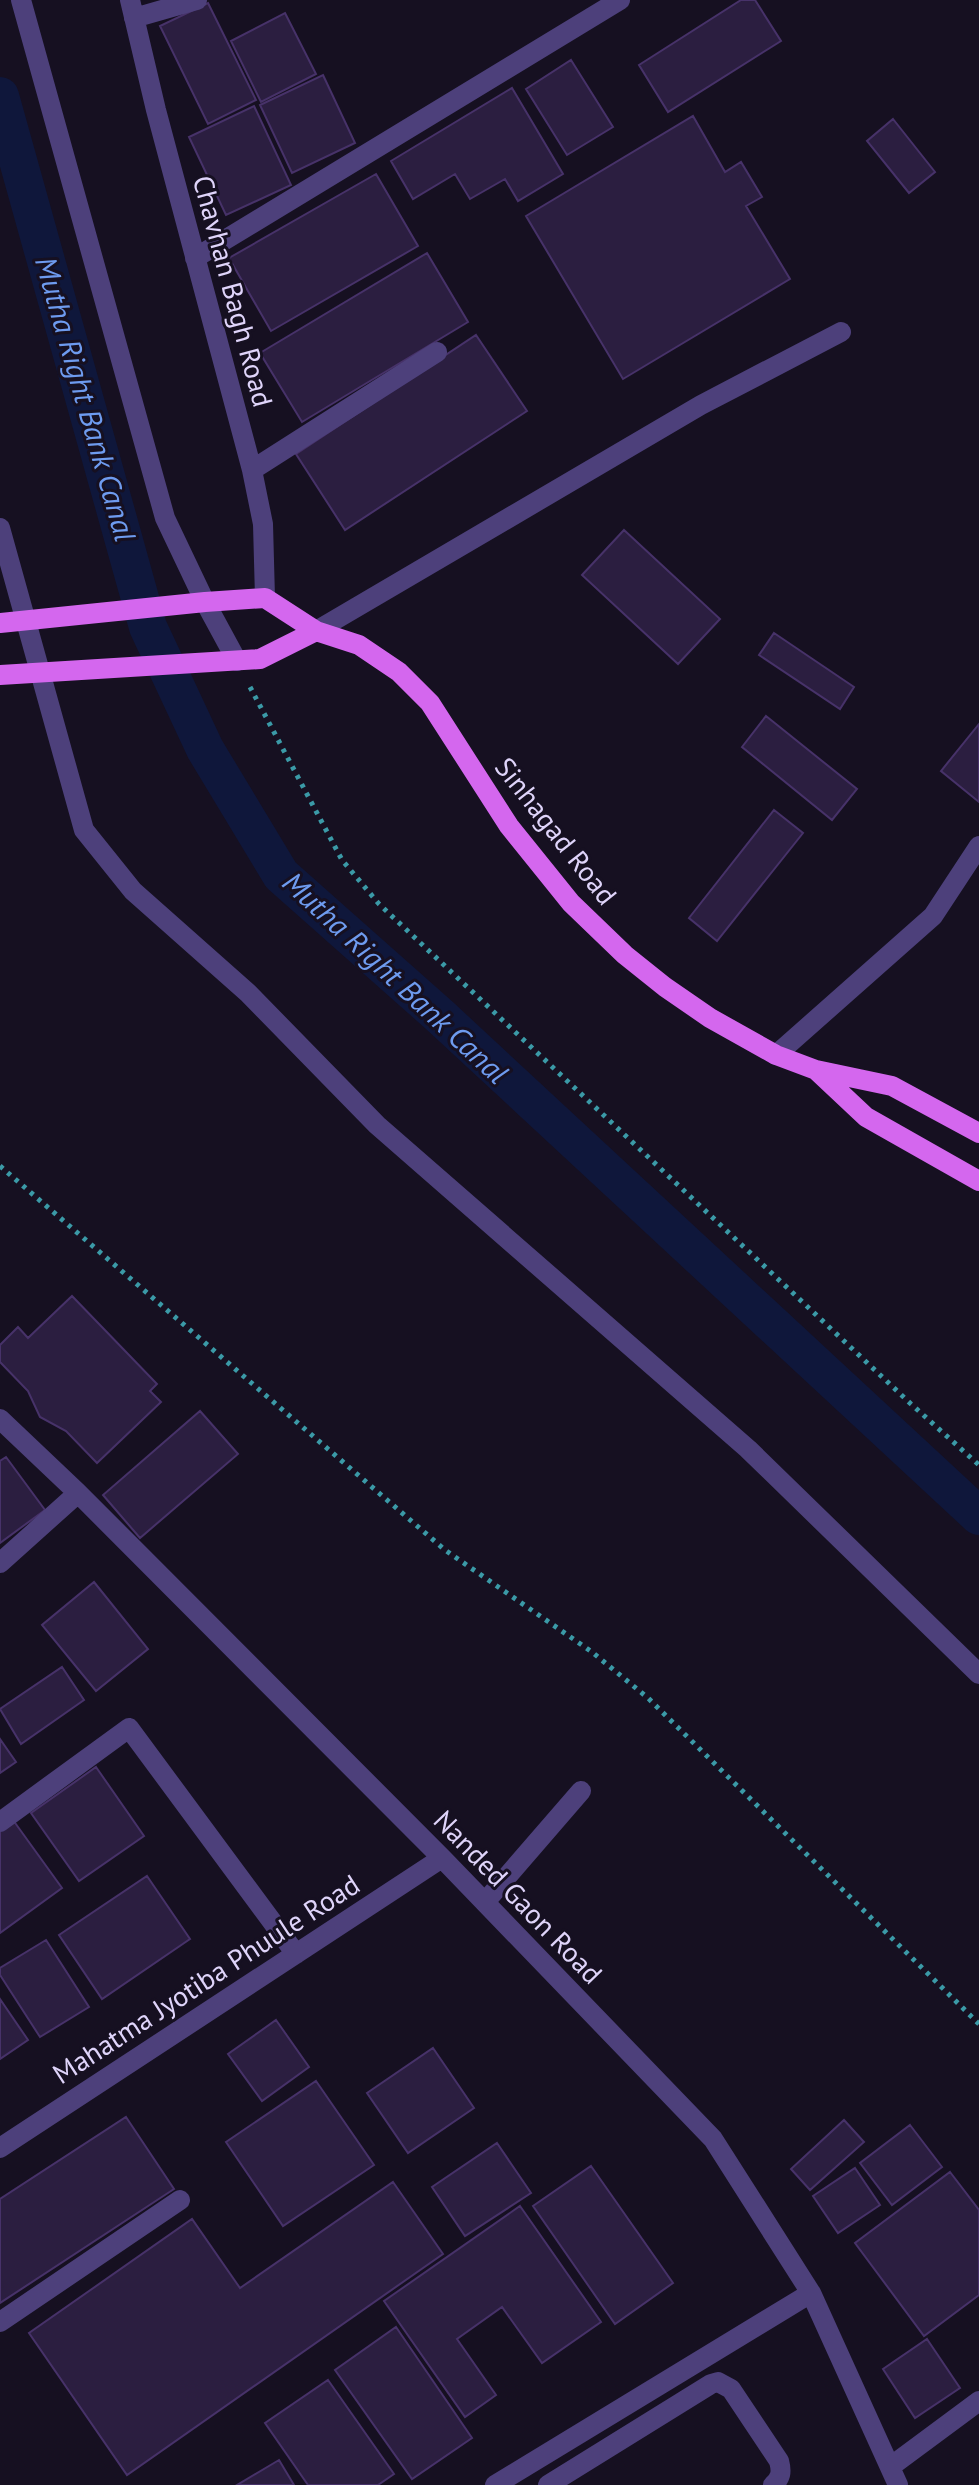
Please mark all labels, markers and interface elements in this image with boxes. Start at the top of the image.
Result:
street label: Chavhan Bagh Road [185,171,282,411]
water label: Mutha Right Bank Canal [27,252,146,545]
street label: Sinhagad Road [487,749,626,912]
water label: Mutha Right Bank Canal [275,862,517,1092]
street label: Nanded Gaon Road [426,1802,611,1992]
street label: Mahatma Jyotiba Phuule Road [45,1865,366,2092]

